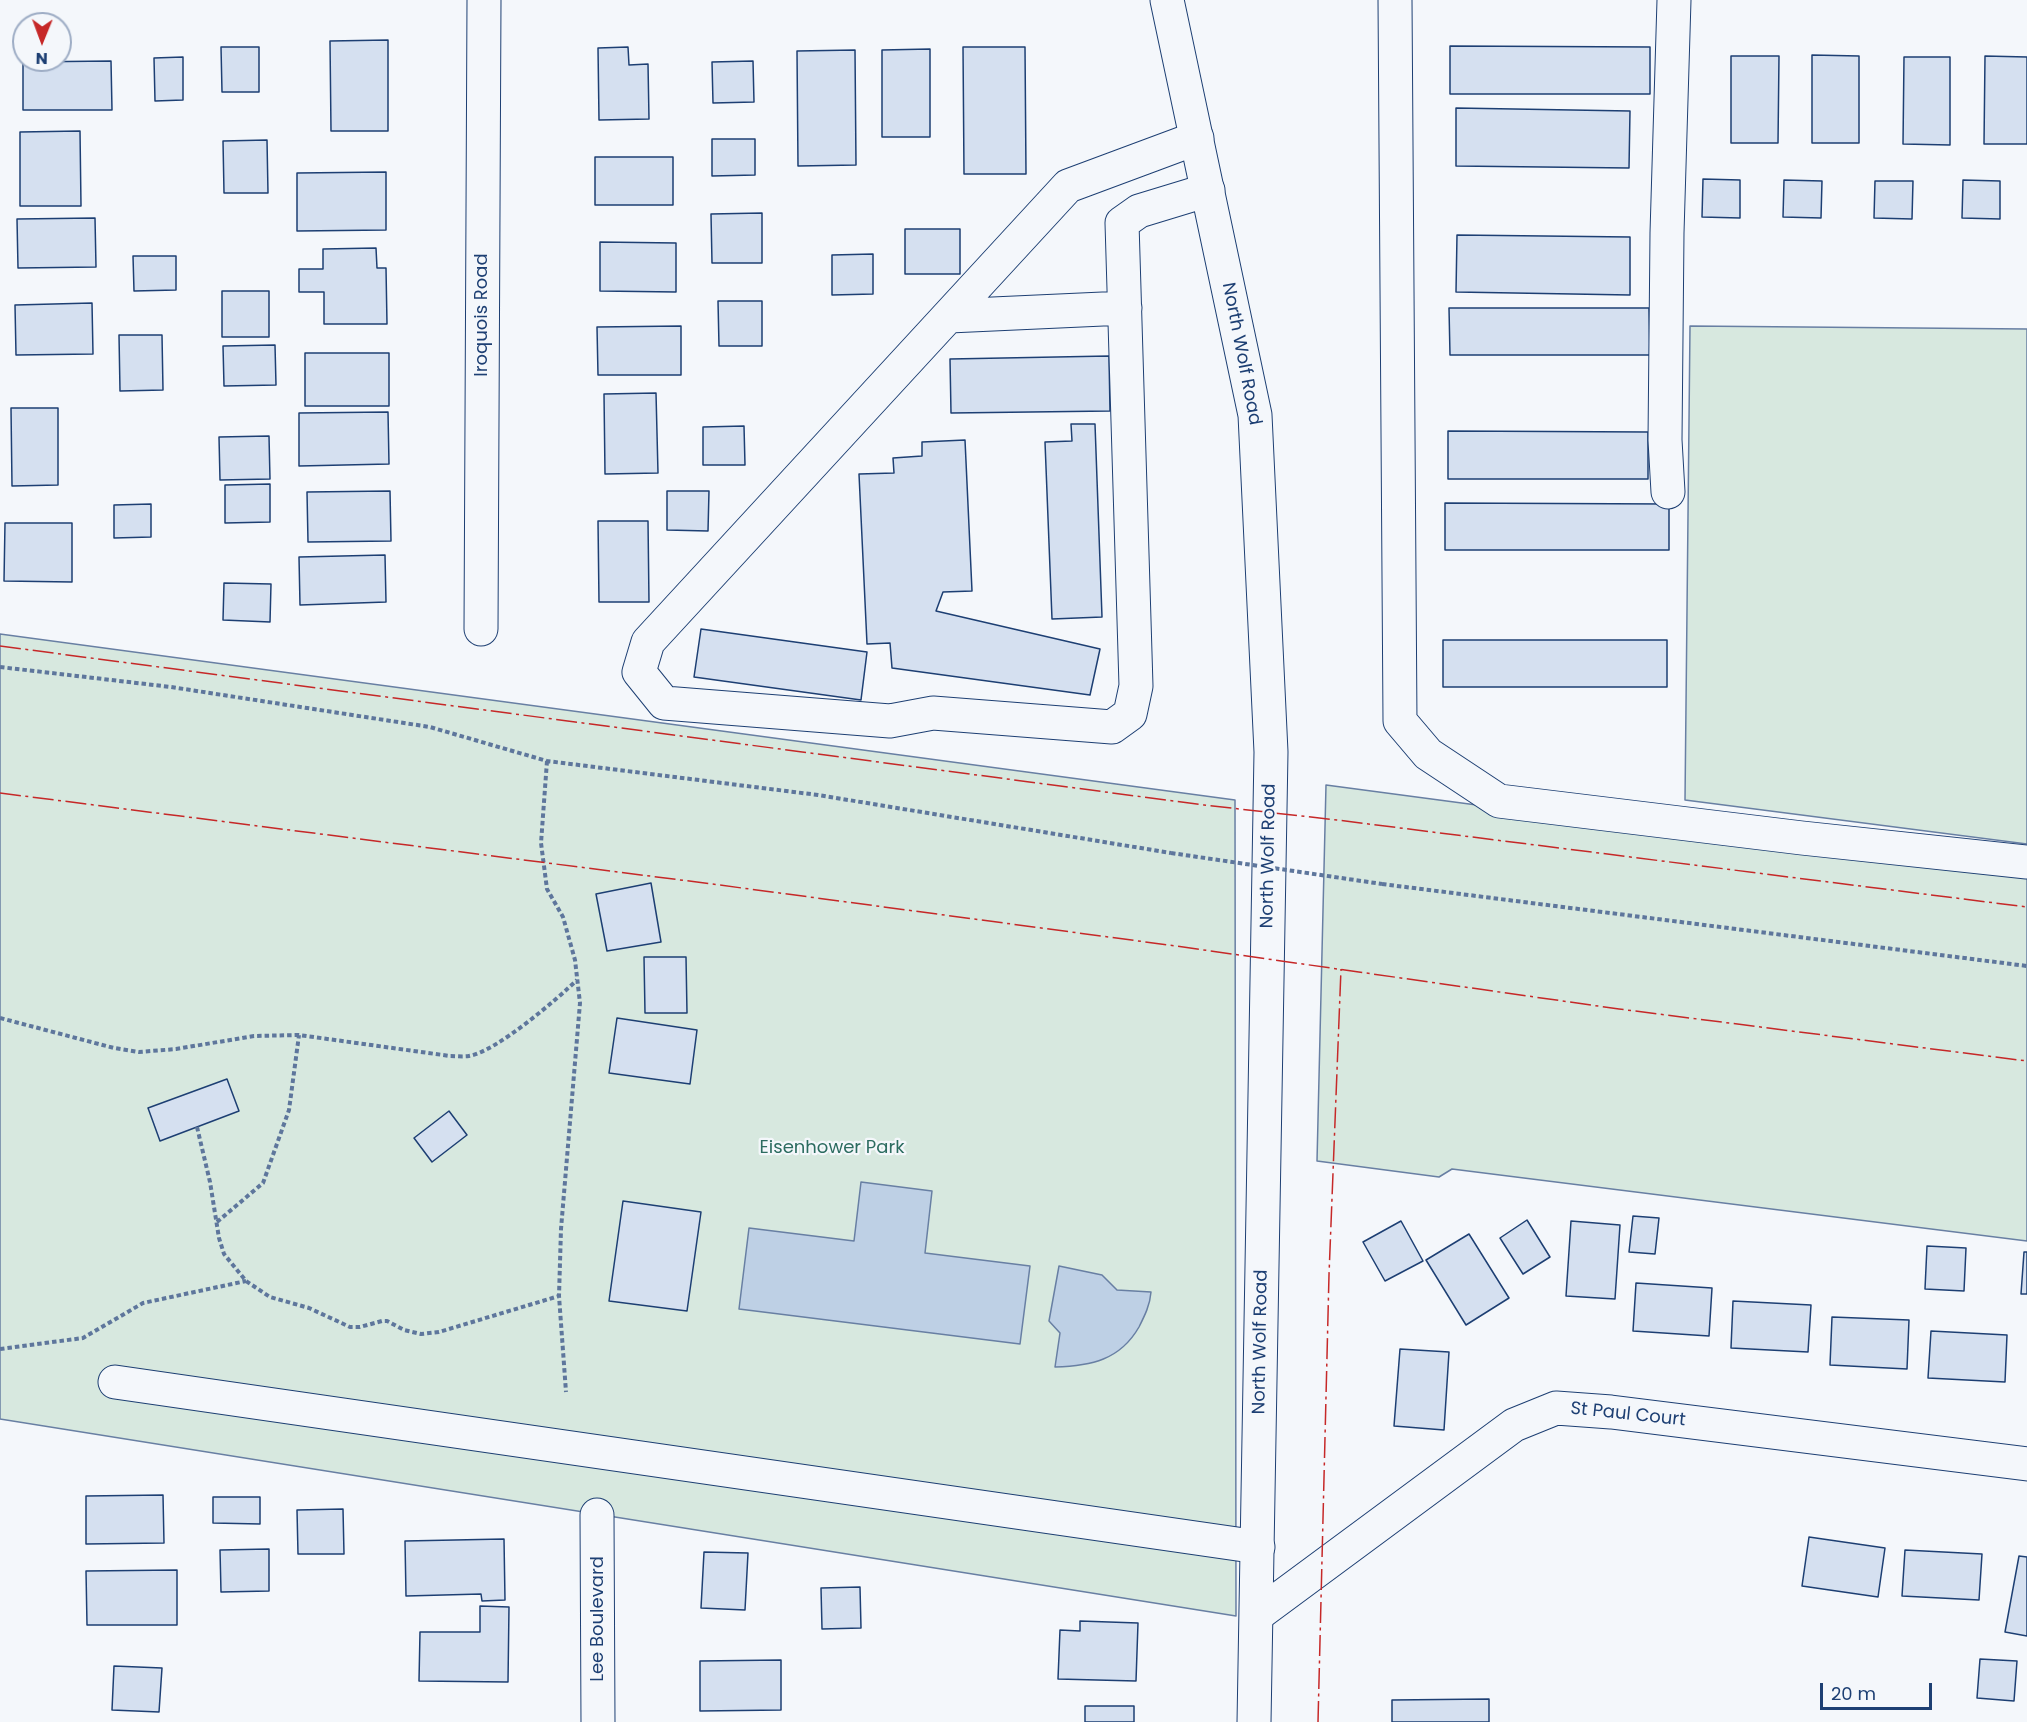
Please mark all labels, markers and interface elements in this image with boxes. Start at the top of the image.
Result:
north arrow [12,12,72,72]
text: N [35,47,48,70]
street label: Iroquois Road [471,253,493,377]
street label: North Wolf Road [1217,281,1265,427]
street label: North Wolf Road [1257,783,1281,929]
park label: Eisenhower Park [760,1137,904,1159]
street label: North Wolf Road [1249,1269,1273,1415]
street label: St Paul Court [1569,1398,1687,1432]
street label: Lee Boulevard [587,1556,609,1682]
scale bar [1823,1671,1936,1709]
text: 20 m [1831,1681,1876,1706]

